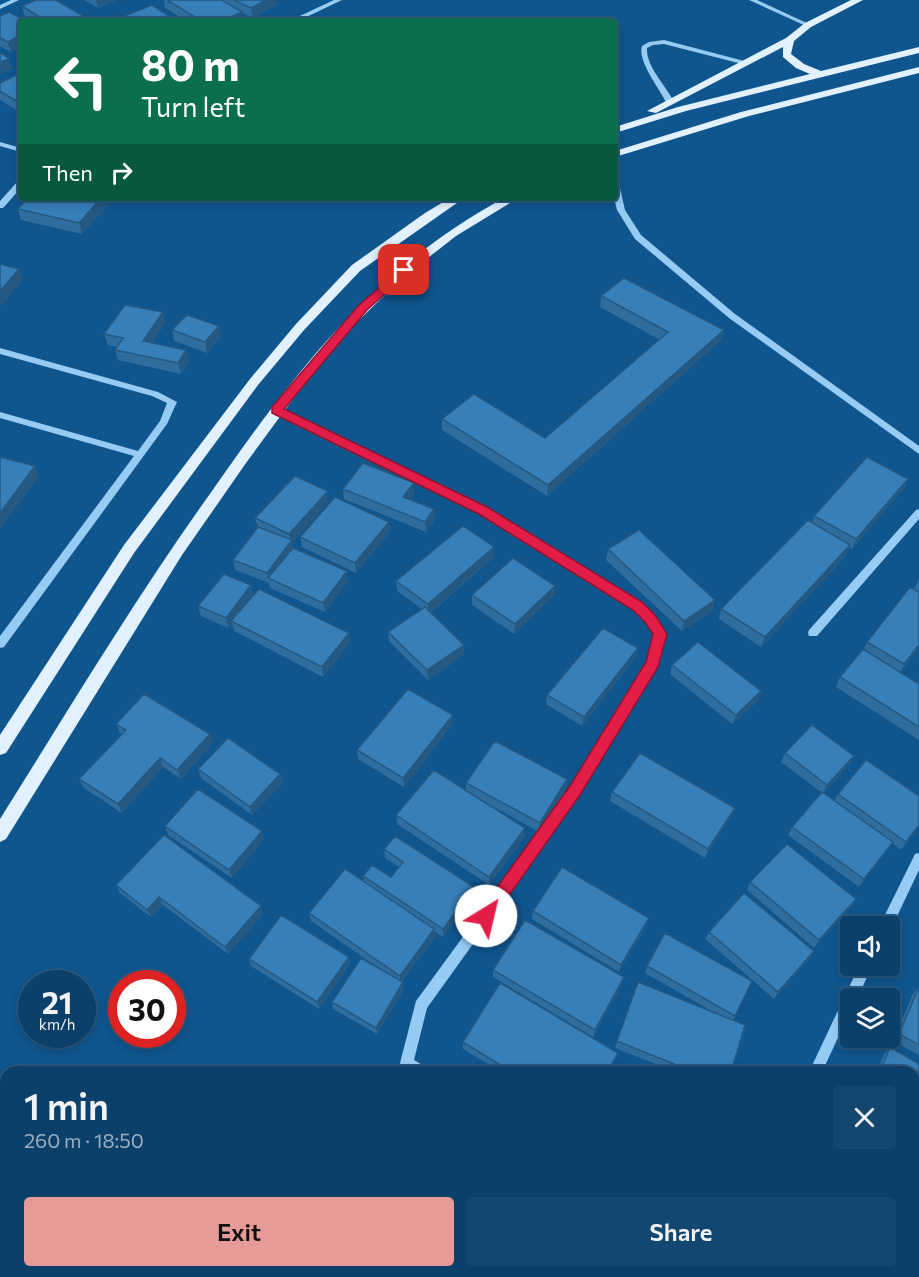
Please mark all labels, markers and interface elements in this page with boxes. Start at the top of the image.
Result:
text: 80 m [141,38,240,90]
icon: left [42,42,120,120]
text: Turn left [141,90,245,123]
icon: right [105,156,138,189]
text: Then [42,159,93,186]
pin [378,244,429,295]
icon: arrive [387,253,420,286]
position arrow [454,884,518,948]
map controls [840,916,900,1048]
button: sound [840,916,900,976]
speed limit sign: 30 [108,970,186,1048]
text: 21 [42,983,72,1020]
button: layers [840,988,900,1048]
text: km/h [39,1015,75,1033]
text: 1 min [24,1083,109,1127]
button: close [833,1086,896,1149]
text: 260 m · 18:50 [24,1128,144,1152]
button: Exit [24,1197,454,1266]
button: Share [466,1197,896,1266]

